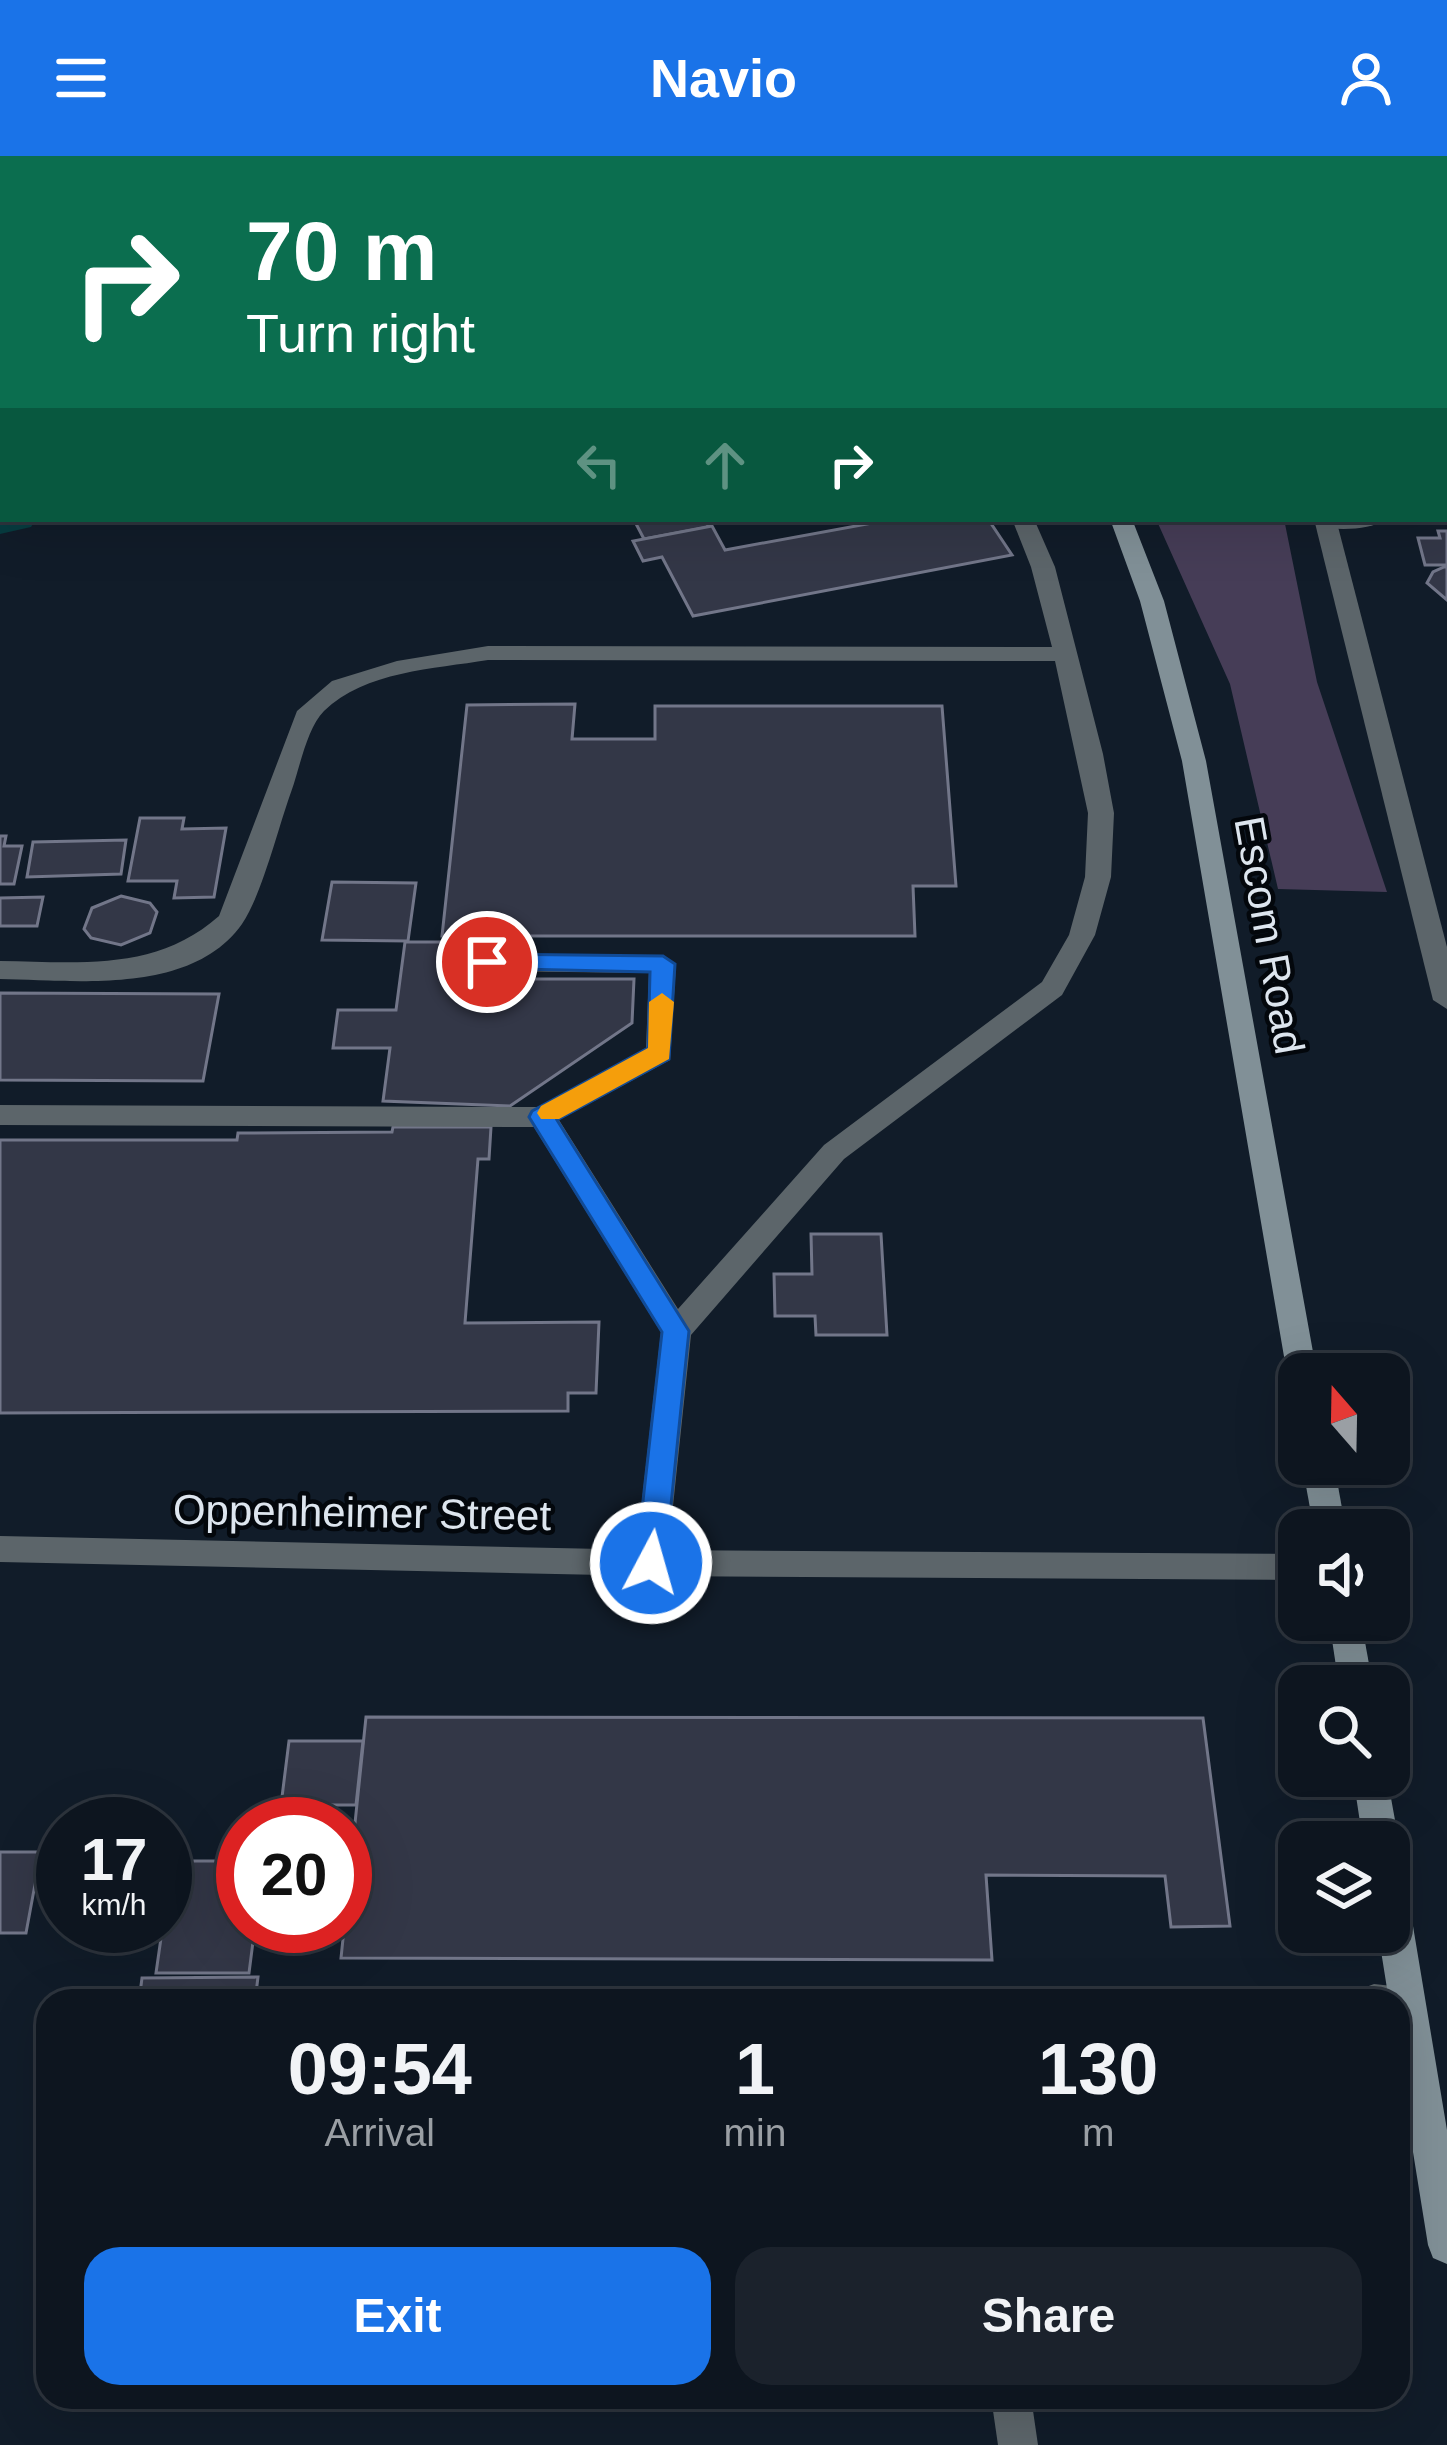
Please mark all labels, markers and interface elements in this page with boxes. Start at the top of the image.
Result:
icon: menu [48,45,114,111]
icon: person [1333,45,1399,111]
text: Navio [650,48,797,108]
icon: right [48,204,204,360]
text: 70 m [246,204,437,298]
text: Turn right [246,303,475,363]
icon: left [566,432,632,498]
icon: ahead [692,432,758,498]
icon: right [818,432,884,498]
street label: Escom Road [1225,813,1314,1058]
pin [436,911,538,1013]
icon: arrive [454,929,520,995]
north arrow [1278,1353,1410,1485]
map controls [1278,1353,1410,1953]
street label: Oppenheimer Street [173,1486,552,1539]
position arrow [588,1500,714,1626]
button: sound [1278,1509,1410,1641]
button: search [1278,1665,1410,1797]
speed limit sign: 20 [216,1797,372,1953]
button: layers [1278,1821,1410,1953]
text: 17 [81,1826,147,1893]
text: km/h [81,1888,147,1921]
text: 09:54 [288,2029,472,2109]
text: 1 [735,2029,775,2109]
text: 130 [1038,2029,1158,2109]
text: Arrival [325,2111,435,2154]
text: min [724,2111,786,2154]
text: m [1082,2111,1114,2154]
button: Exit [84,2247,711,2385]
button: Share [735,2247,1362,2385]

